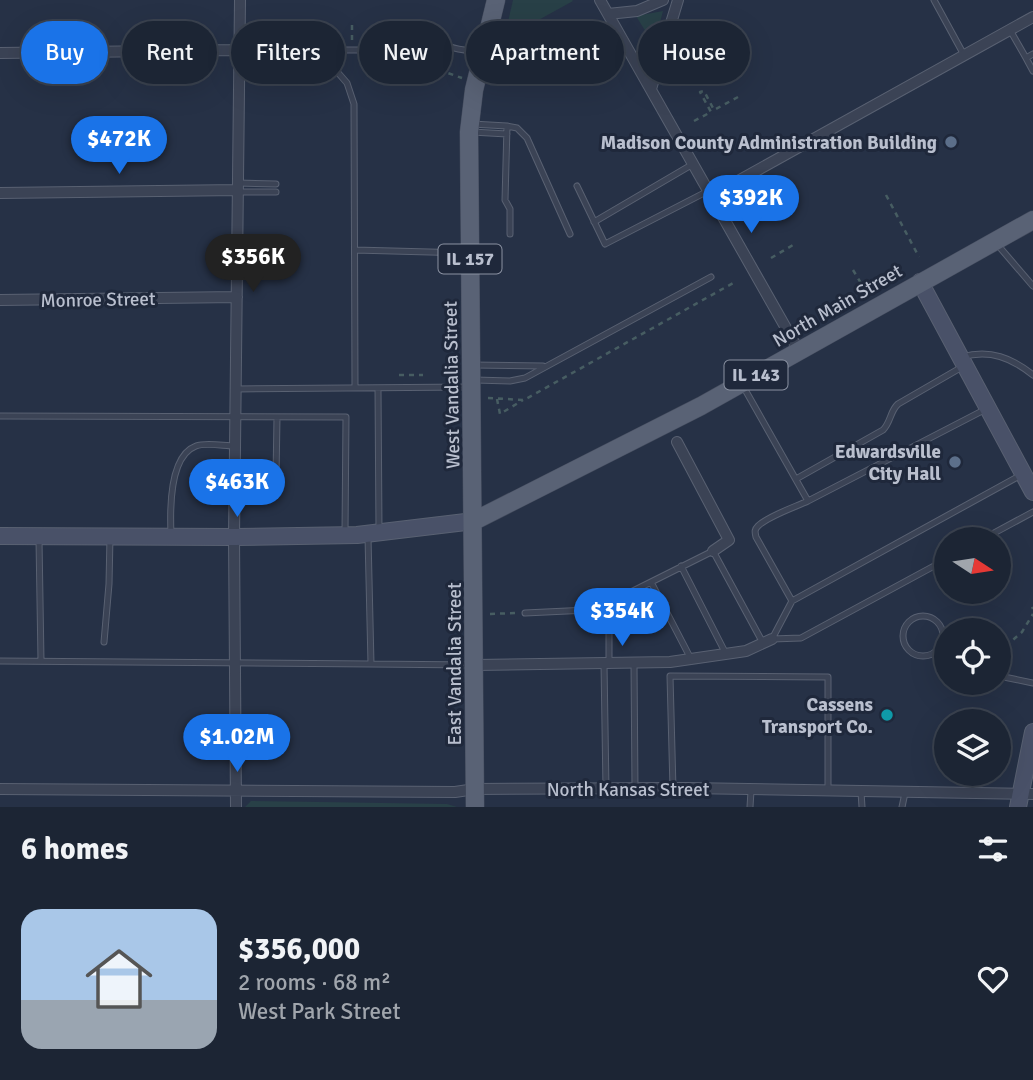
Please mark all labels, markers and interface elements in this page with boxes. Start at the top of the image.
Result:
chip: Buy [21,21,108,84]
chip: Rent [122,21,217,84]
chip: Filters [231,21,345,84]
chip: New [359,21,452,84]
chip: Apartment [466,21,624,84]
chip: House [638,21,750,84]
pin: $472K [70,116,168,176]
text: $472K [87,124,151,153]
place label: Madison County Administration Building [600,131,937,155]
marker: Madison County Administration Building [943,134,959,150]
pin: $392K [702,176,800,235]
text: $392K [719,183,783,212]
pin: $356K [204,234,302,294]
text: $356K [221,242,285,271]
road number: IL 157 [438,244,502,274]
street label: North Main Street [768,259,907,353]
street label: Monroe Street [40,287,156,313]
street label: West Vandalia Street [439,301,465,469]
road number: IL 143 [724,360,788,390]
place label: Edwardsville City Hall [835,440,941,486]
marker: Edwardsville City Hall [947,454,963,470]
pin: $463K [188,460,286,519]
text: $463K [205,467,269,496]
north arrow [934,527,1012,604]
map controls [934,527,1011,786]
street label: East Vandalia Street [443,582,467,746]
pin: $354K [573,588,671,648]
text: $354K [590,596,654,625]
button: locate [934,618,1011,695]
place label: Cassens Transport Co. [762,693,873,739]
marker: Cassens Transport Co. [879,707,895,723]
button: layers [934,709,1011,786]
pin: $1.02M [180,714,294,774]
text: $1.02M [199,722,275,751]
street label: North Kansas Street [547,778,710,802]
icon: filters [974,830,1012,868]
text: 6 homes [21,831,128,868]
text: $356,000 [238,931,360,968]
icon: home [77,937,161,1021]
icon: heart [974,960,1012,998]
text: 2 rooms · 68 m² [238,968,391,997]
text: West Park Street [238,997,401,1026]

